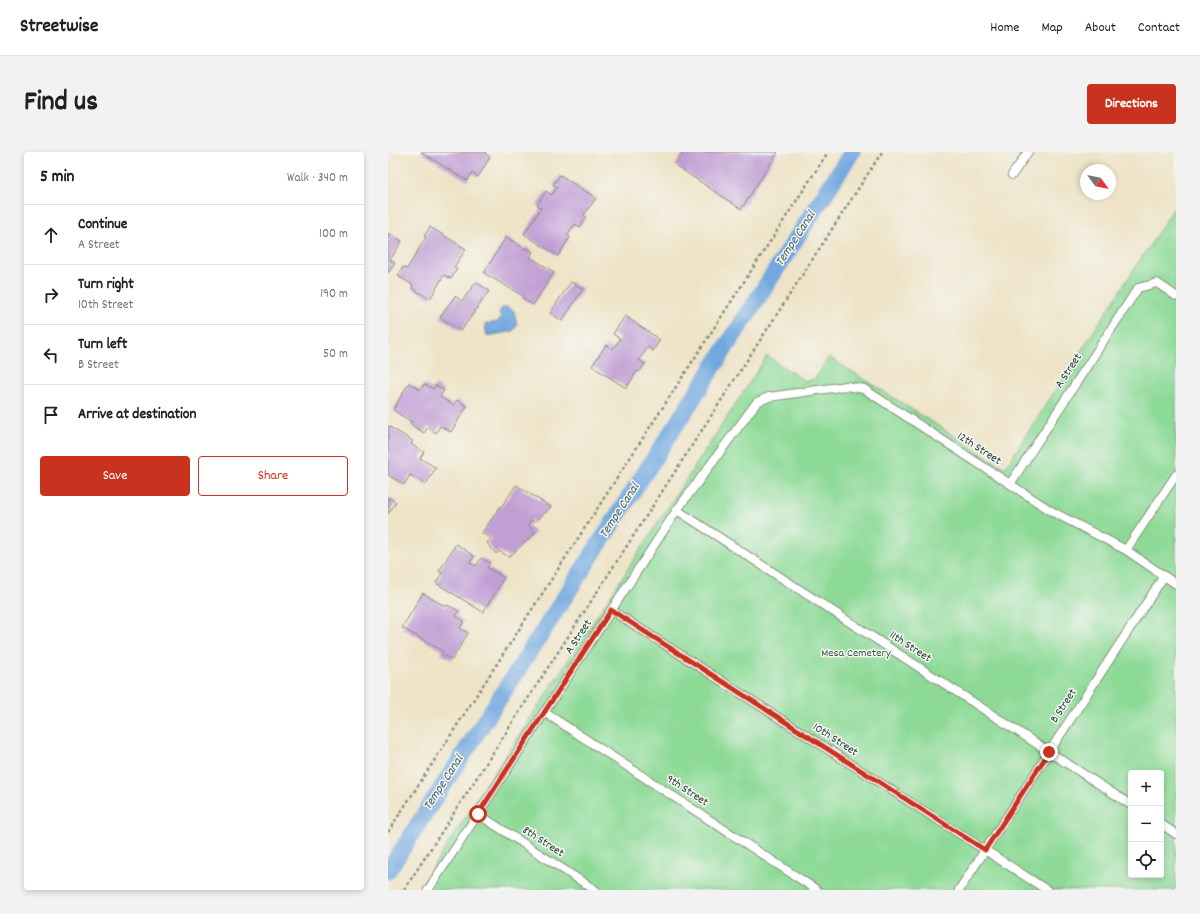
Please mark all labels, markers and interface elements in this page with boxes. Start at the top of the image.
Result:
text: Streetwise [20,14,98,41]
text: Home [990,18,1019,38]
text: Map [1041,18,1063,38]
text: About [1085,18,1116,38]
text: Contact [1138,18,1180,38]
text: Find us [24,84,98,124]
button: Directions [1087,84,1176,124]
north arrow [1080,164,1116,200]
text: 5 min [40,166,74,190]
text: Walk · 340 m [287,169,348,188]
water label: Tempe Canal [771,207,821,270]
text: Continue [78,214,127,236]
icon: ahead [40,224,62,246]
text: 100 m [319,225,348,244]
text: A Street [78,236,120,255]
text: Turn right [78,274,134,296]
icon: right [40,284,62,306]
text: 190 m [320,285,348,304]
text: 10th Street [78,296,133,315]
text: Turn left [78,334,127,356]
icon: left [40,344,62,366]
text: 50 m [323,345,348,364]
street label: A Street [1051,350,1087,392]
text: B Street [78,356,119,375]
icon: arrive [40,404,62,426]
text: Arrive at destination [78,404,196,426]
street label: 12th Street [954,428,1005,470]
button: Save [40,456,190,496]
button: Share [198,456,348,496]
water label: Tempe Canal [595,479,645,542]
street label: A Street [561,616,597,658]
street label: 11th Street [886,627,935,667]
park label: Mesa Cemetery [821,645,892,662]
street label: B Street [1047,685,1082,726]
street label: 10th Street [809,719,861,761]
route end [1040,743,1058,761]
water label: Tempe Canal [419,751,469,814]
map controls [1128,770,1164,878]
button: + [1128,770,1164,806]
street label: 9th Street [663,771,712,811]
route start [469,805,487,823]
button: − [1128,806,1164,842]
street label: 8th Street [519,822,568,862]
button: locate [1128,842,1164,878]

